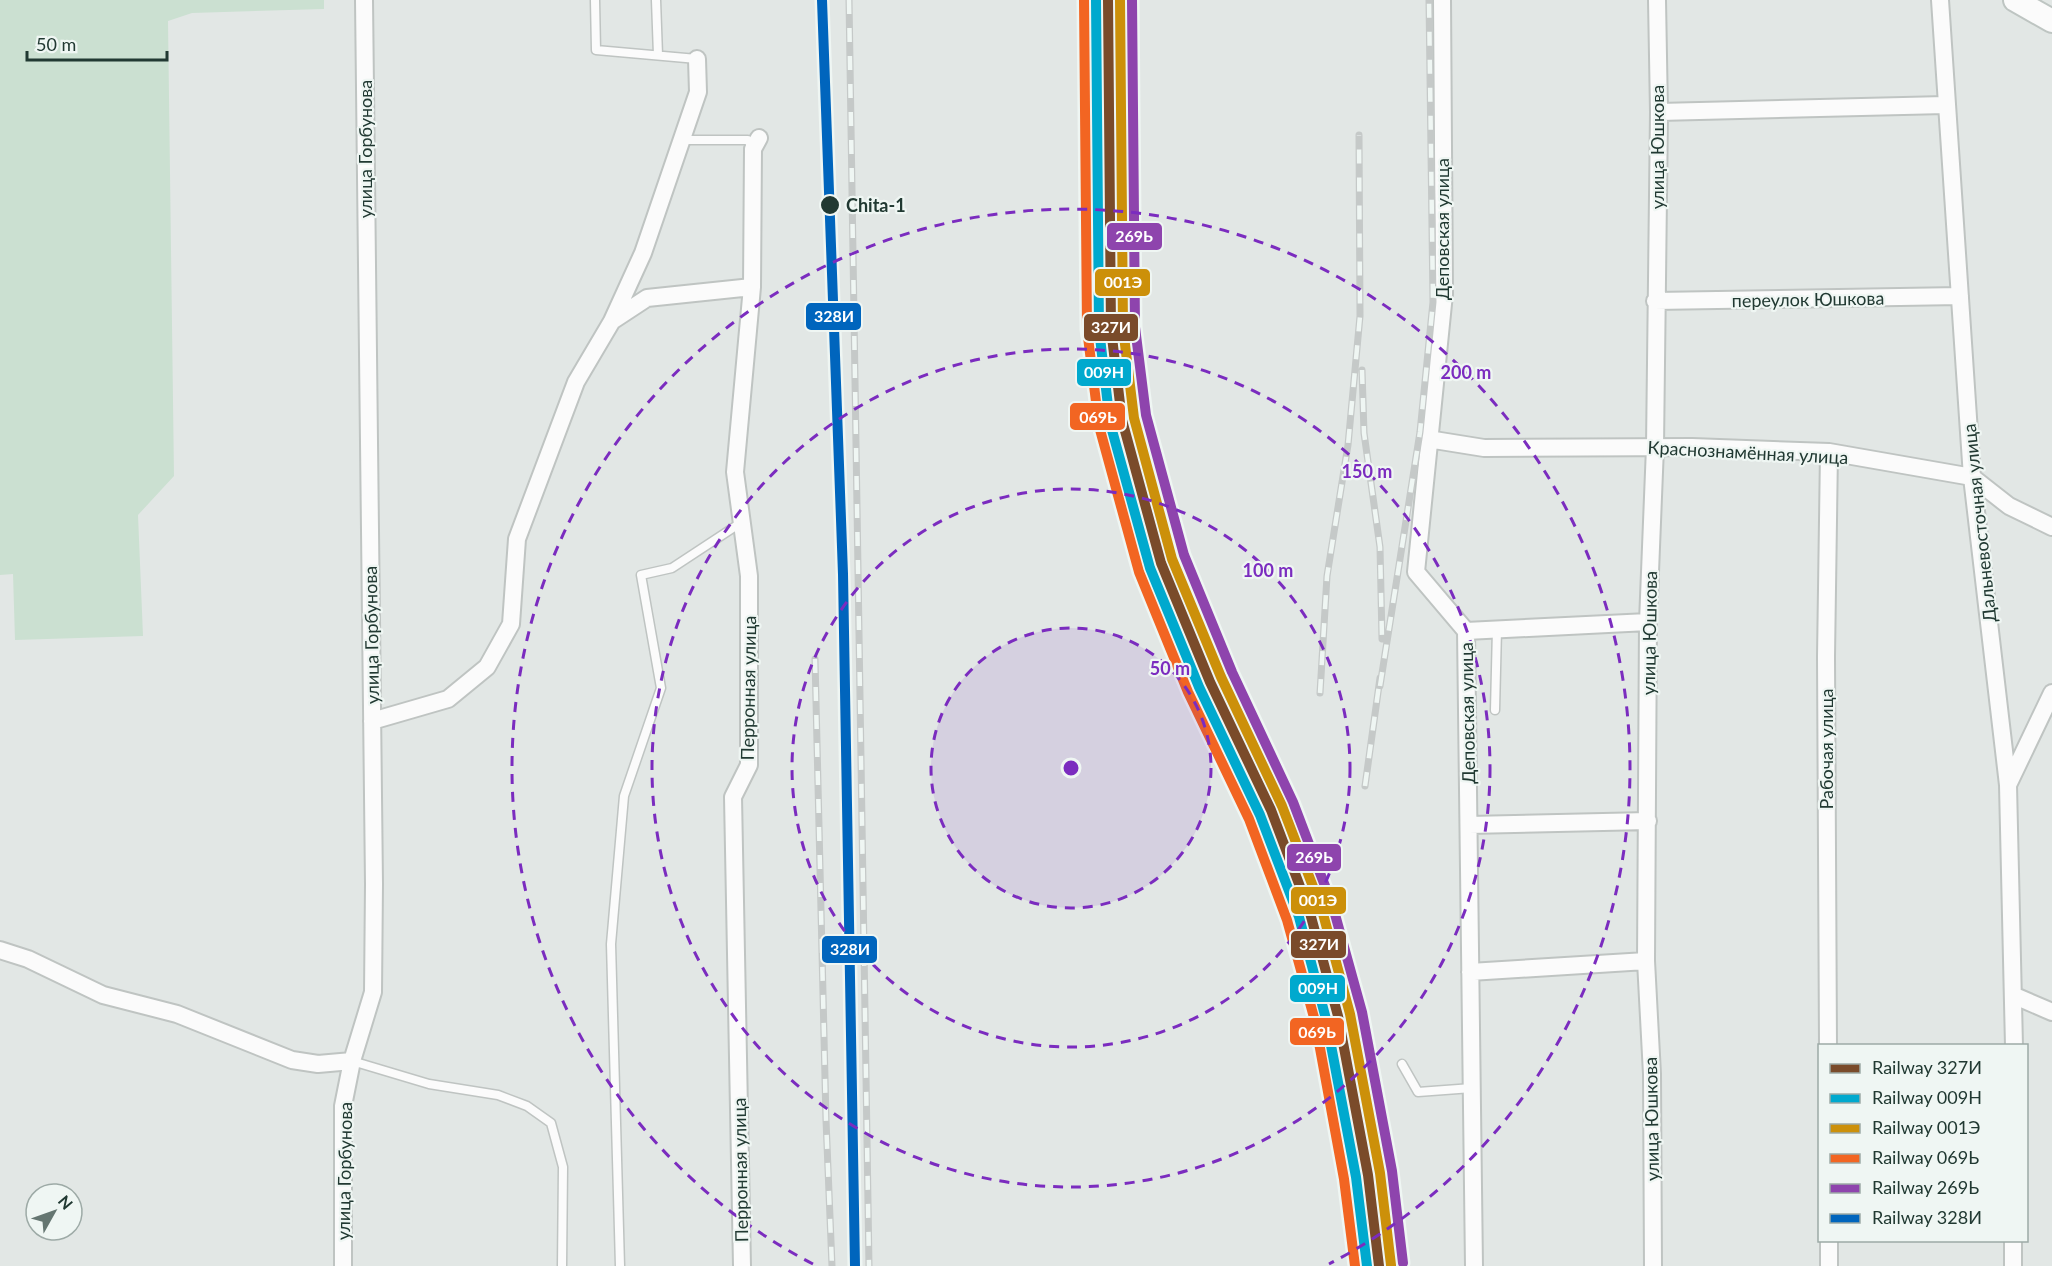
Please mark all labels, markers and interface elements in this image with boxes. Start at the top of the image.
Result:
scale bar [27,24,166,62]
text: 50 m [36,33,76,55]
street label: улица Горбунова [354,80,376,218]
street label: улица Юшкова [1646,85,1668,209]
street label: Деповская улица [1431,158,1453,300]
marker: Chita-1 [819,194,841,216]
place label: Chita-1 [846,194,906,216]
line badge: 269Ь [1106,222,1163,251]
text: 269Ь [1115,226,1153,245]
line badge: 001Э [1094,268,1151,297]
text: 001Э [1104,272,1143,291]
street label: переулок Юшкова [1732,287,1884,311]
line badge: 328И [805,302,862,331]
text: 328И [814,306,854,325]
line badge: 327И [1083,313,1139,342]
text: 327И [1091,317,1131,336]
line badge: 009Н [1076,358,1132,387]
text: 200 m [1441,361,1491,383]
text: 009Н [1084,362,1124,381]
line badge: 069Ь [1069,402,1126,431]
text: 069Ь [1079,407,1117,426]
street label: Дальневосточная улица [1958,423,2000,623]
street label: Краснознамённая улица [1647,436,1849,468]
text: 150 m [1342,460,1392,482]
text: 100 m [1243,559,1293,581]
street label: улица Горбунова [359,566,383,704]
street label: улица Юшкова [1637,571,1661,695]
street label: Перронная улица [736,615,760,761]
street label: Деповская улица [1455,642,1479,784]
text: 50 m [1150,657,1190,679]
street label: Рабочая улица [1815,688,1837,810]
centre of rings [1061,758,1081,778]
line badge: 269Ь [1286,843,1342,872]
text: 269Ь [1295,847,1333,866]
line badge: 001Э [1290,886,1347,915]
text: 001Э [1299,890,1338,909]
line badge: 327И [1290,930,1347,959]
text: 327И [1299,934,1339,953]
line badge: 328И [821,935,878,964]
text: 328И [830,939,870,958]
line badge: 009Н [1289,974,1346,1003]
text: 009Н [1298,978,1338,997]
line badge: 069Ь [1289,1017,1345,1046]
text: 069Ь [1298,1022,1336,1041]
legend [1818,1044,2028,1242]
text: Railway 327И [1872,1056,1982,1078]
street label: улица Юшкова [1639,1057,1663,1181]
text: Railway 009Н [1872,1086,1982,1108]
street label: Перронная улица [728,1097,752,1243]
street label: улица Горбунова [332,1102,356,1240]
text: Railway 001Э [1872,1116,1980,1138]
text: Railway 069Ь [1872,1146,1979,1168]
text: Railway 269Ь [1872,1176,1979,1198]
north arrow [24,1182,84,1242]
text: N [55,1191,77,1213]
text: Railway 328И [1872,1206,1982,1228]

